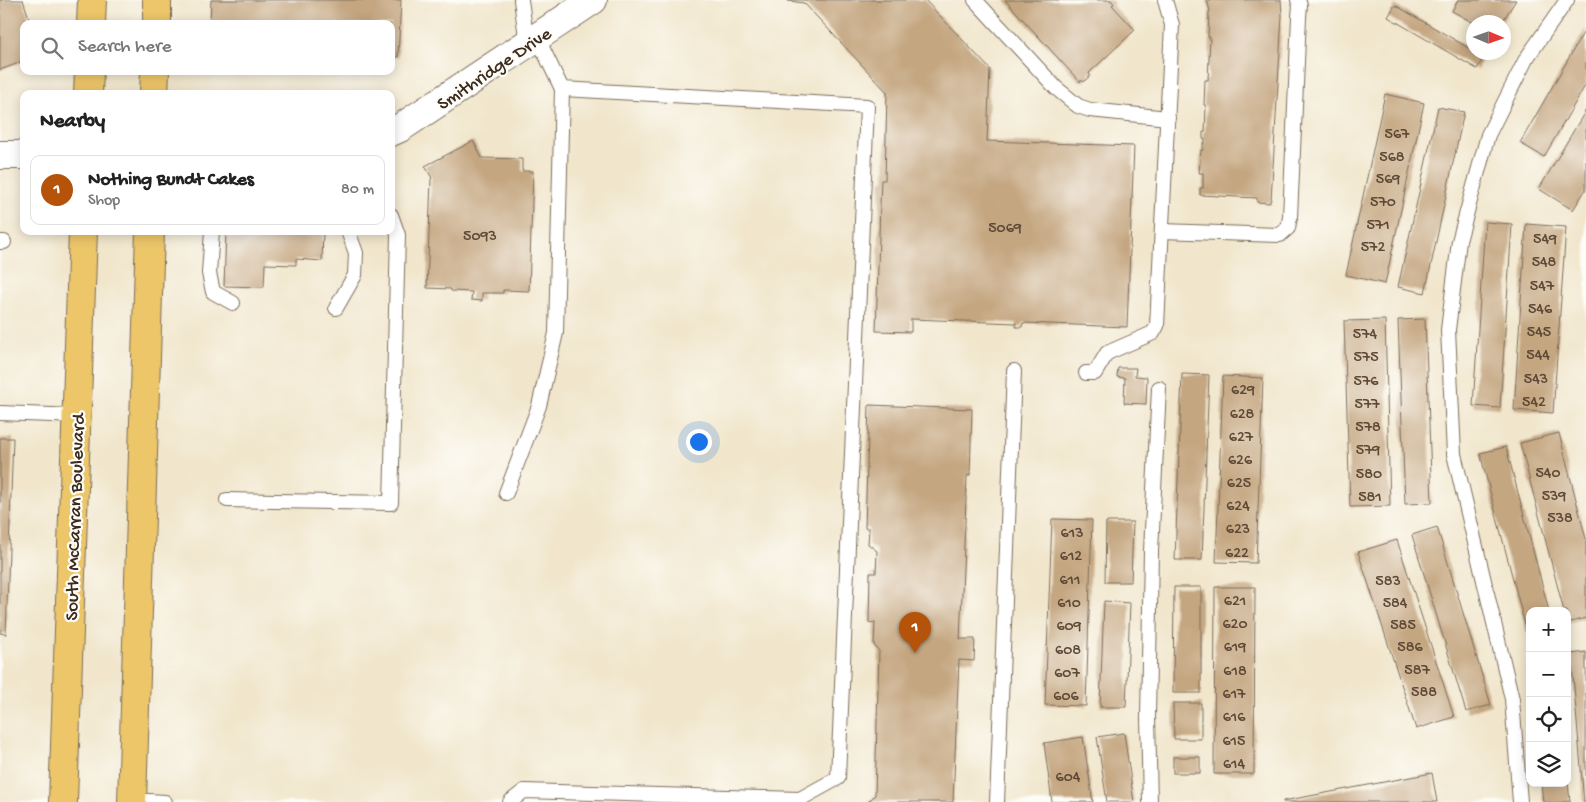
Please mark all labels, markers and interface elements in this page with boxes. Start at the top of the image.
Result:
north arrow [1466,15,1511,60]
search box [20,20,395,75]
street label: Smithridge Drive [433,23,557,117]
icon: search [38,34,66,62]
text: Search here [78,36,172,59]
text: Nearby [40,110,105,135]
house number: 567 [1385,126,1410,145]
house number: 568 [1379,149,1405,168]
text: Nothing Bundt Cakes [88,169,254,192]
house number: 569 [1376,171,1400,190]
text: 1 [54,181,60,200]
text: 80 m [341,181,374,200]
text: Shop [88,192,120,211]
house number: 570 [1370,194,1396,213]
house number: 571 [1366,217,1390,236]
house number: 5069 [988,220,1022,239]
house number: 5093 [463,228,497,247]
house number: 549 [1533,231,1557,250]
house number: 572 [1361,239,1385,258]
house number: 548 [1532,254,1557,273]
house number: 547 [1530,278,1555,297]
house number: 546 [1528,301,1553,320]
house number: 545 [1527,324,1551,343]
house number: 574 [1353,326,1378,345]
house number: 544 [1526,347,1550,366]
house number: 575 [1353,349,1379,368]
house number: 543 [1524,371,1548,390]
house number: 576 [1354,373,1379,392]
house number: 629 [1231,382,1255,401]
house number: 542 [1522,394,1546,413]
house number: 577 [1354,396,1380,415]
house number: 628 [1230,406,1255,425]
street label: South McCarran Boulevard [61,411,92,621]
house number: 578 [1355,419,1381,438]
your location [686,429,712,455]
house number: 627 [1229,429,1254,448]
house number: 579 [1356,442,1380,461]
house number: 626 [1228,452,1253,471]
house number: 540 [1535,465,1561,484]
house number: 580 [1356,466,1382,485]
house number: 625 [1227,475,1251,494]
house number: 539 [1542,488,1566,507]
house number: 581 [1358,489,1382,508]
house number: 624 [1226,498,1250,517]
house number: 538 [1547,510,1573,529]
house number: 623 [1226,521,1250,540]
house number: 613 [1061,525,1083,544]
house number: 622 [1225,545,1249,564]
house number: 612 [1060,548,1082,567]
house number: 611 [1059,572,1081,591]
house number: 583 [1375,573,1401,592]
house number: 621 [1224,593,1246,612]
house number: 610 [1057,595,1081,614]
house number: 584 [1383,595,1408,614]
map controls [1526,607,1571,787]
button: + [1526,607,1571,652]
pin: 1 [899,612,931,653]
house number: 620 [1222,616,1248,635]
house number: 585 [1390,617,1416,636]
house number: 609 [1056,618,1082,637]
house number: 619 [1224,639,1246,658]
house number: 586 [1397,639,1424,658]
house number: 608 [1055,642,1081,661]
button: − [1526,652,1571,697]
house number: 587 [1404,662,1430,681]
house number: 618 [1223,663,1247,682]
house number: 607 [1054,665,1080,684]
house number: 588 [1411,684,1437,703]
house number: 617 [1223,686,1246,705]
house number: 606 [1053,688,1080,707]
button: locate [1526,697,1571,742]
house number: 616 [1223,709,1246,728]
house number: 615 [1223,733,1245,752]
button: layers [1526,742,1571,787]
house number: 614 [1223,756,1246,775]
house number: 604 [1056,769,1081,788]

